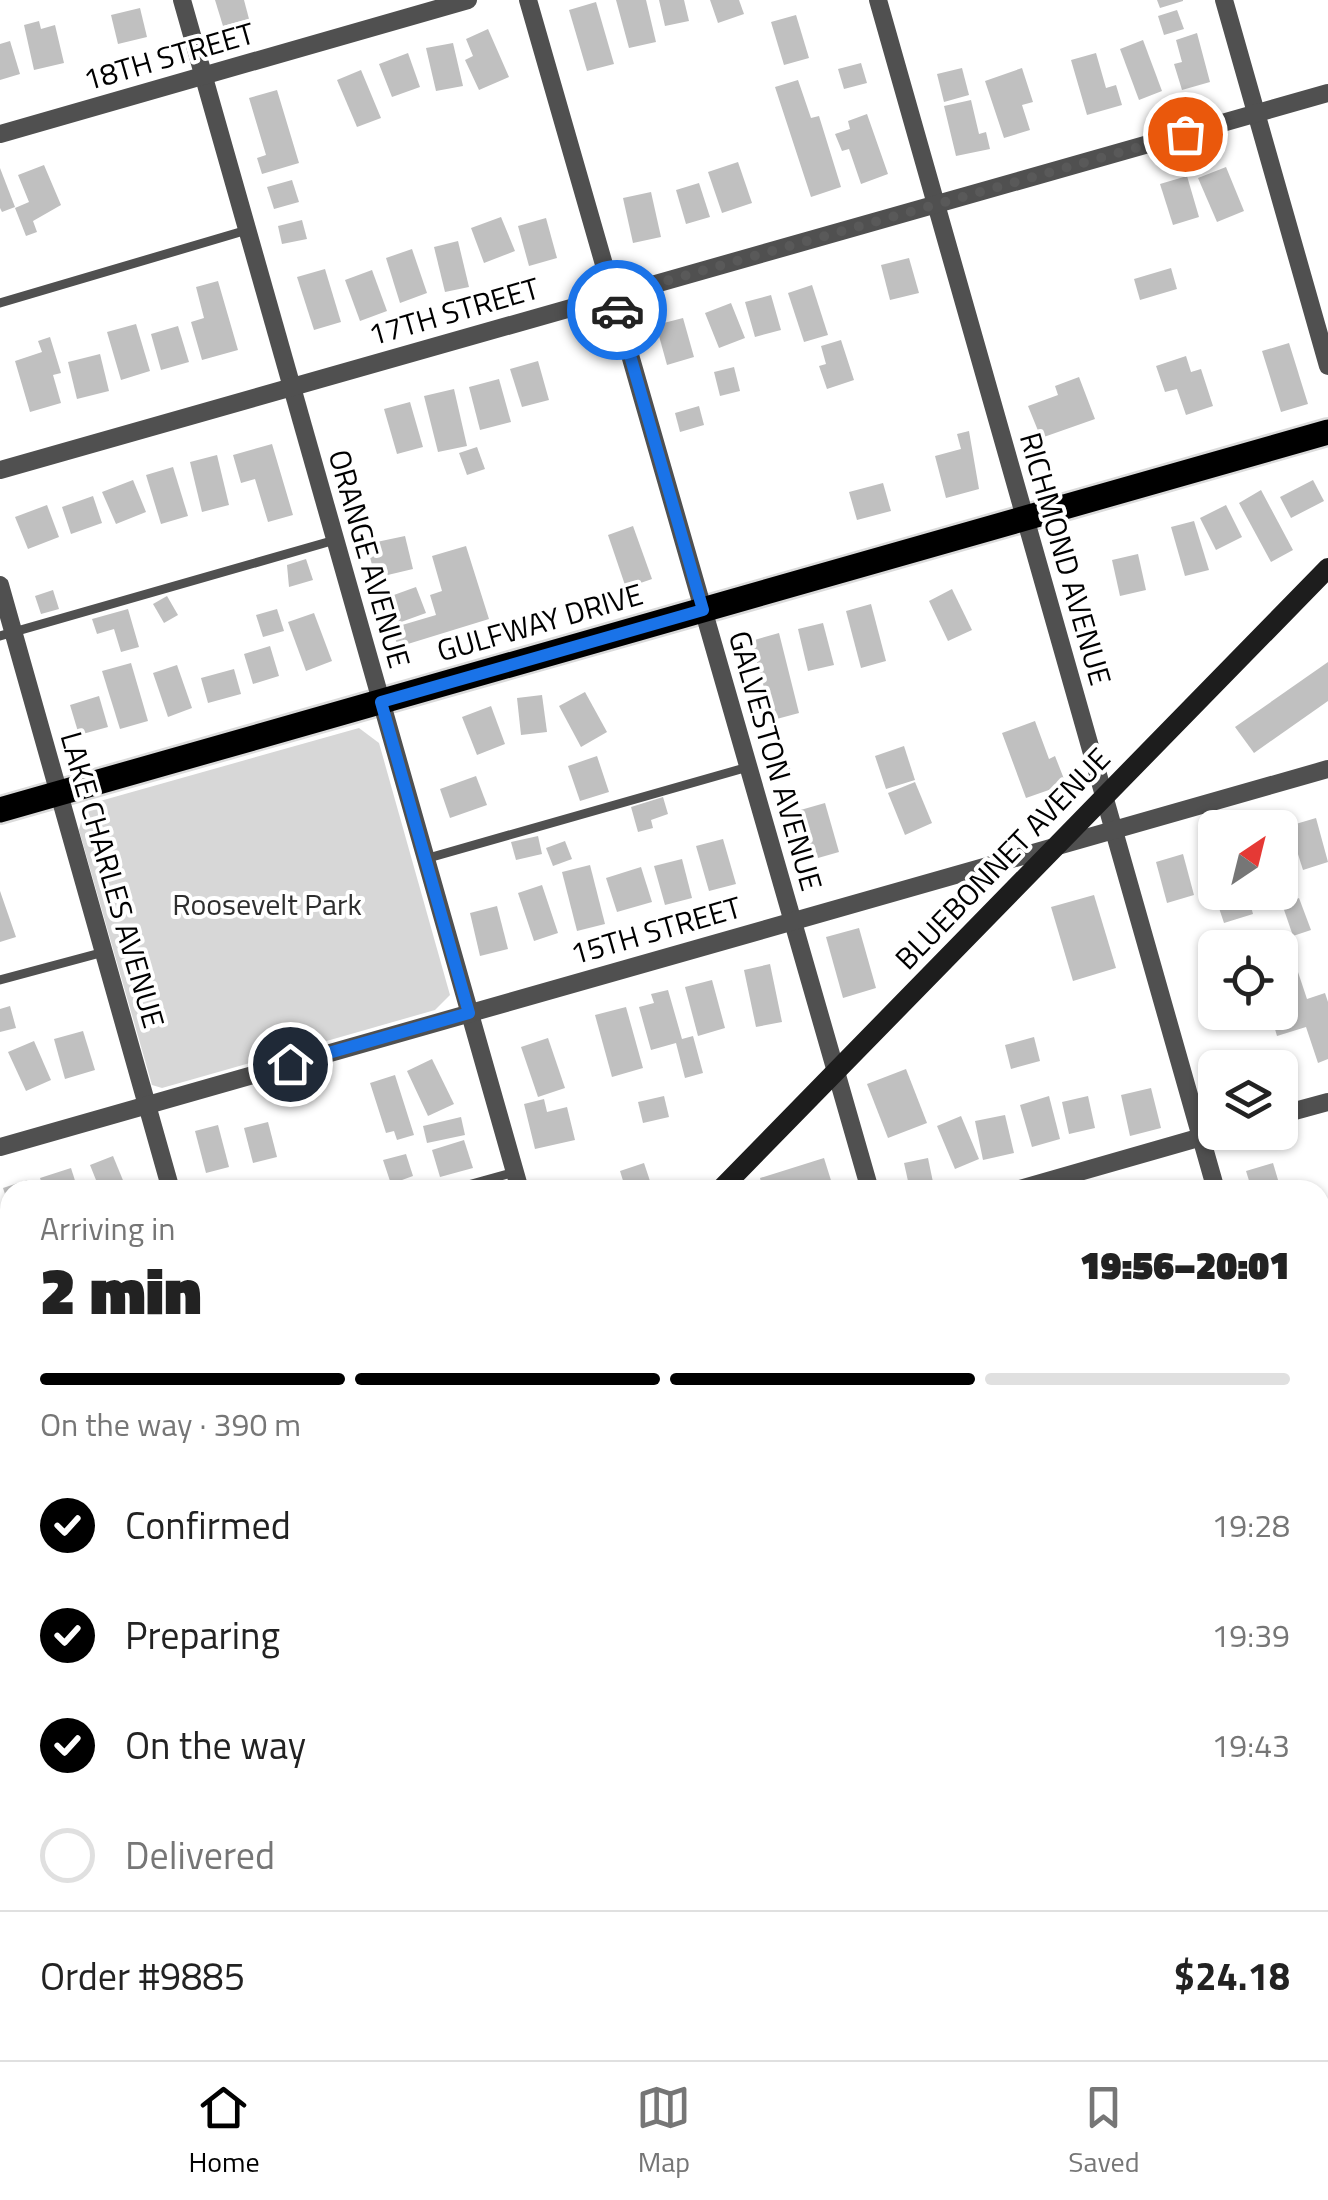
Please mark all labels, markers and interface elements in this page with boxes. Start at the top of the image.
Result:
street label: 18TH STREET [78,10,260,102]
pin [1143,92,1228,177]
icon: bag [1158,107,1213,162]
courier [567,260,667,360]
street label: 17TH STREET [363,265,545,357]
icon: car [590,283,645,338]
street label: RICHMOND AVENUE [1008,427,1124,690]
street label: ORANGE AVENUE [317,444,423,673]
street label: GULFWAY DRIVE [431,571,648,673]
street label: GALVESTON AVENUE [717,625,835,896]
street label: LAKE CHARLES AVENUE [49,726,177,1033]
street label: BLUEBONNET AVENUE [884,737,1121,980]
north arrow [1198,810,1298,910]
map controls [1198,810,1298,1150]
park label: Roosevelt Park [172,881,362,927]
street label: 15TH STREET [565,884,747,976]
button: locate [1198,930,1298,1030]
pin [248,1022,333,1107]
icon: home [263,1037,318,1092]
button: layers [1198,1050,1298,1150]
text: Arriving in [40,1204,176,1252]
text: 19:56–20:01 [1080,1236,1290,1294]
text: 2 min [40,1240,201,1339]
text: On the way · 390 m [40,1400,301,1448]
text: Confirmed [125,1496,291,1554]
icon: check [40,1498,95,1553]
text: 19:28 [1211,1501,1290,1549]
text: Preparing [125,1606,280,1664]
icon: check [40,1608,95,1663]
text: 19:39 [1211,1611,1290,1659]
text: On the way [125,1716,306,1774]
icon: check [40,1718,95,1773]
text: 19:43 [1211,1721,1290,1769]
text: Delivered [125,1826,275,1884]
text: Order #9885 [40,1947,245,2005]
text: $24.18 [1174,1947,1290,2005]
tab: Home [188,2080,260,2183]
tab: Map [636,2080,691,2183]
tab: Saved [1068,2080,1140,2183]

